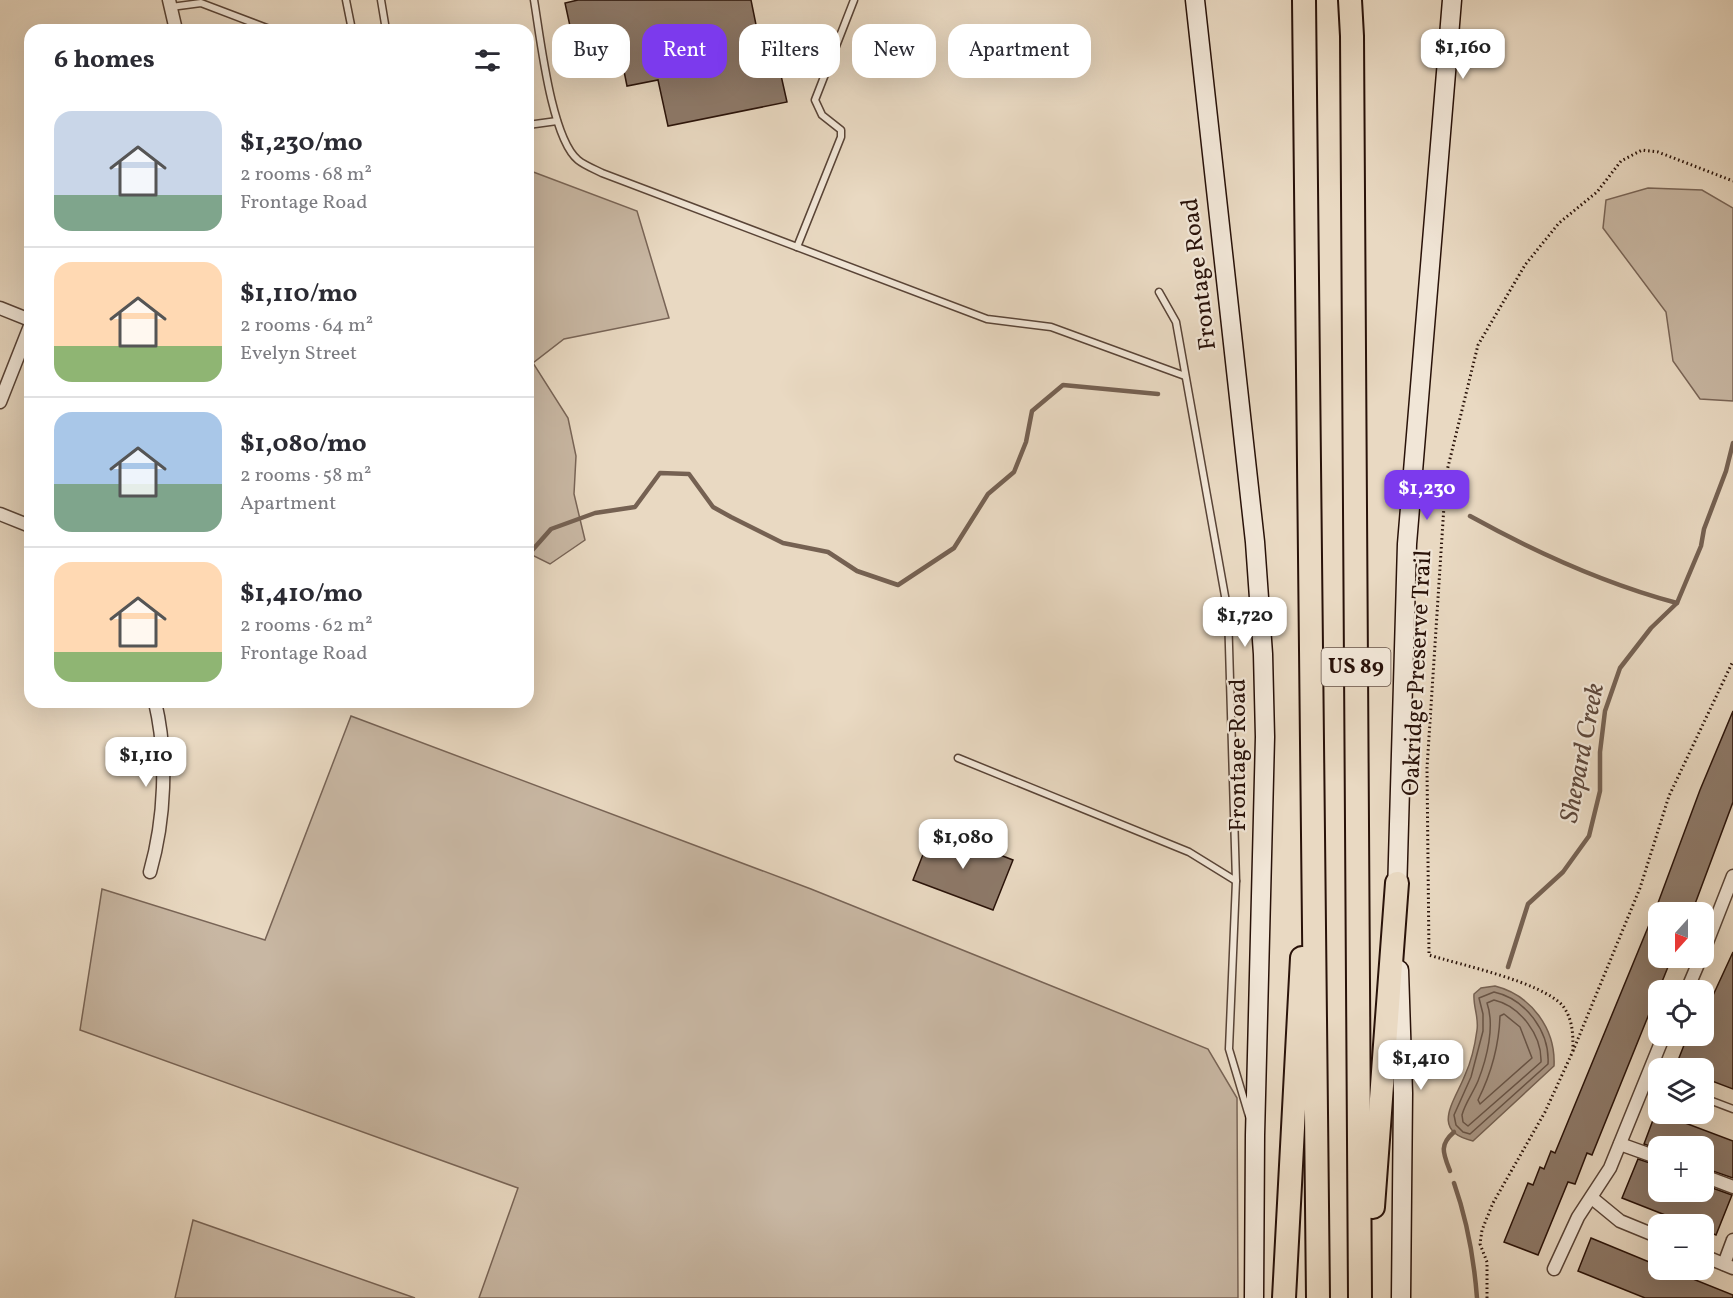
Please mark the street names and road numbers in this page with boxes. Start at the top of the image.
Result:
street label: Frontage Road [1174,196,1226,352]
street label: Oakridge Preserve Trail [1395,549,1441,797]
road number: US 89 [1322,648,1390,686]
street label: Frontage Road [1222,679,1256,831]

